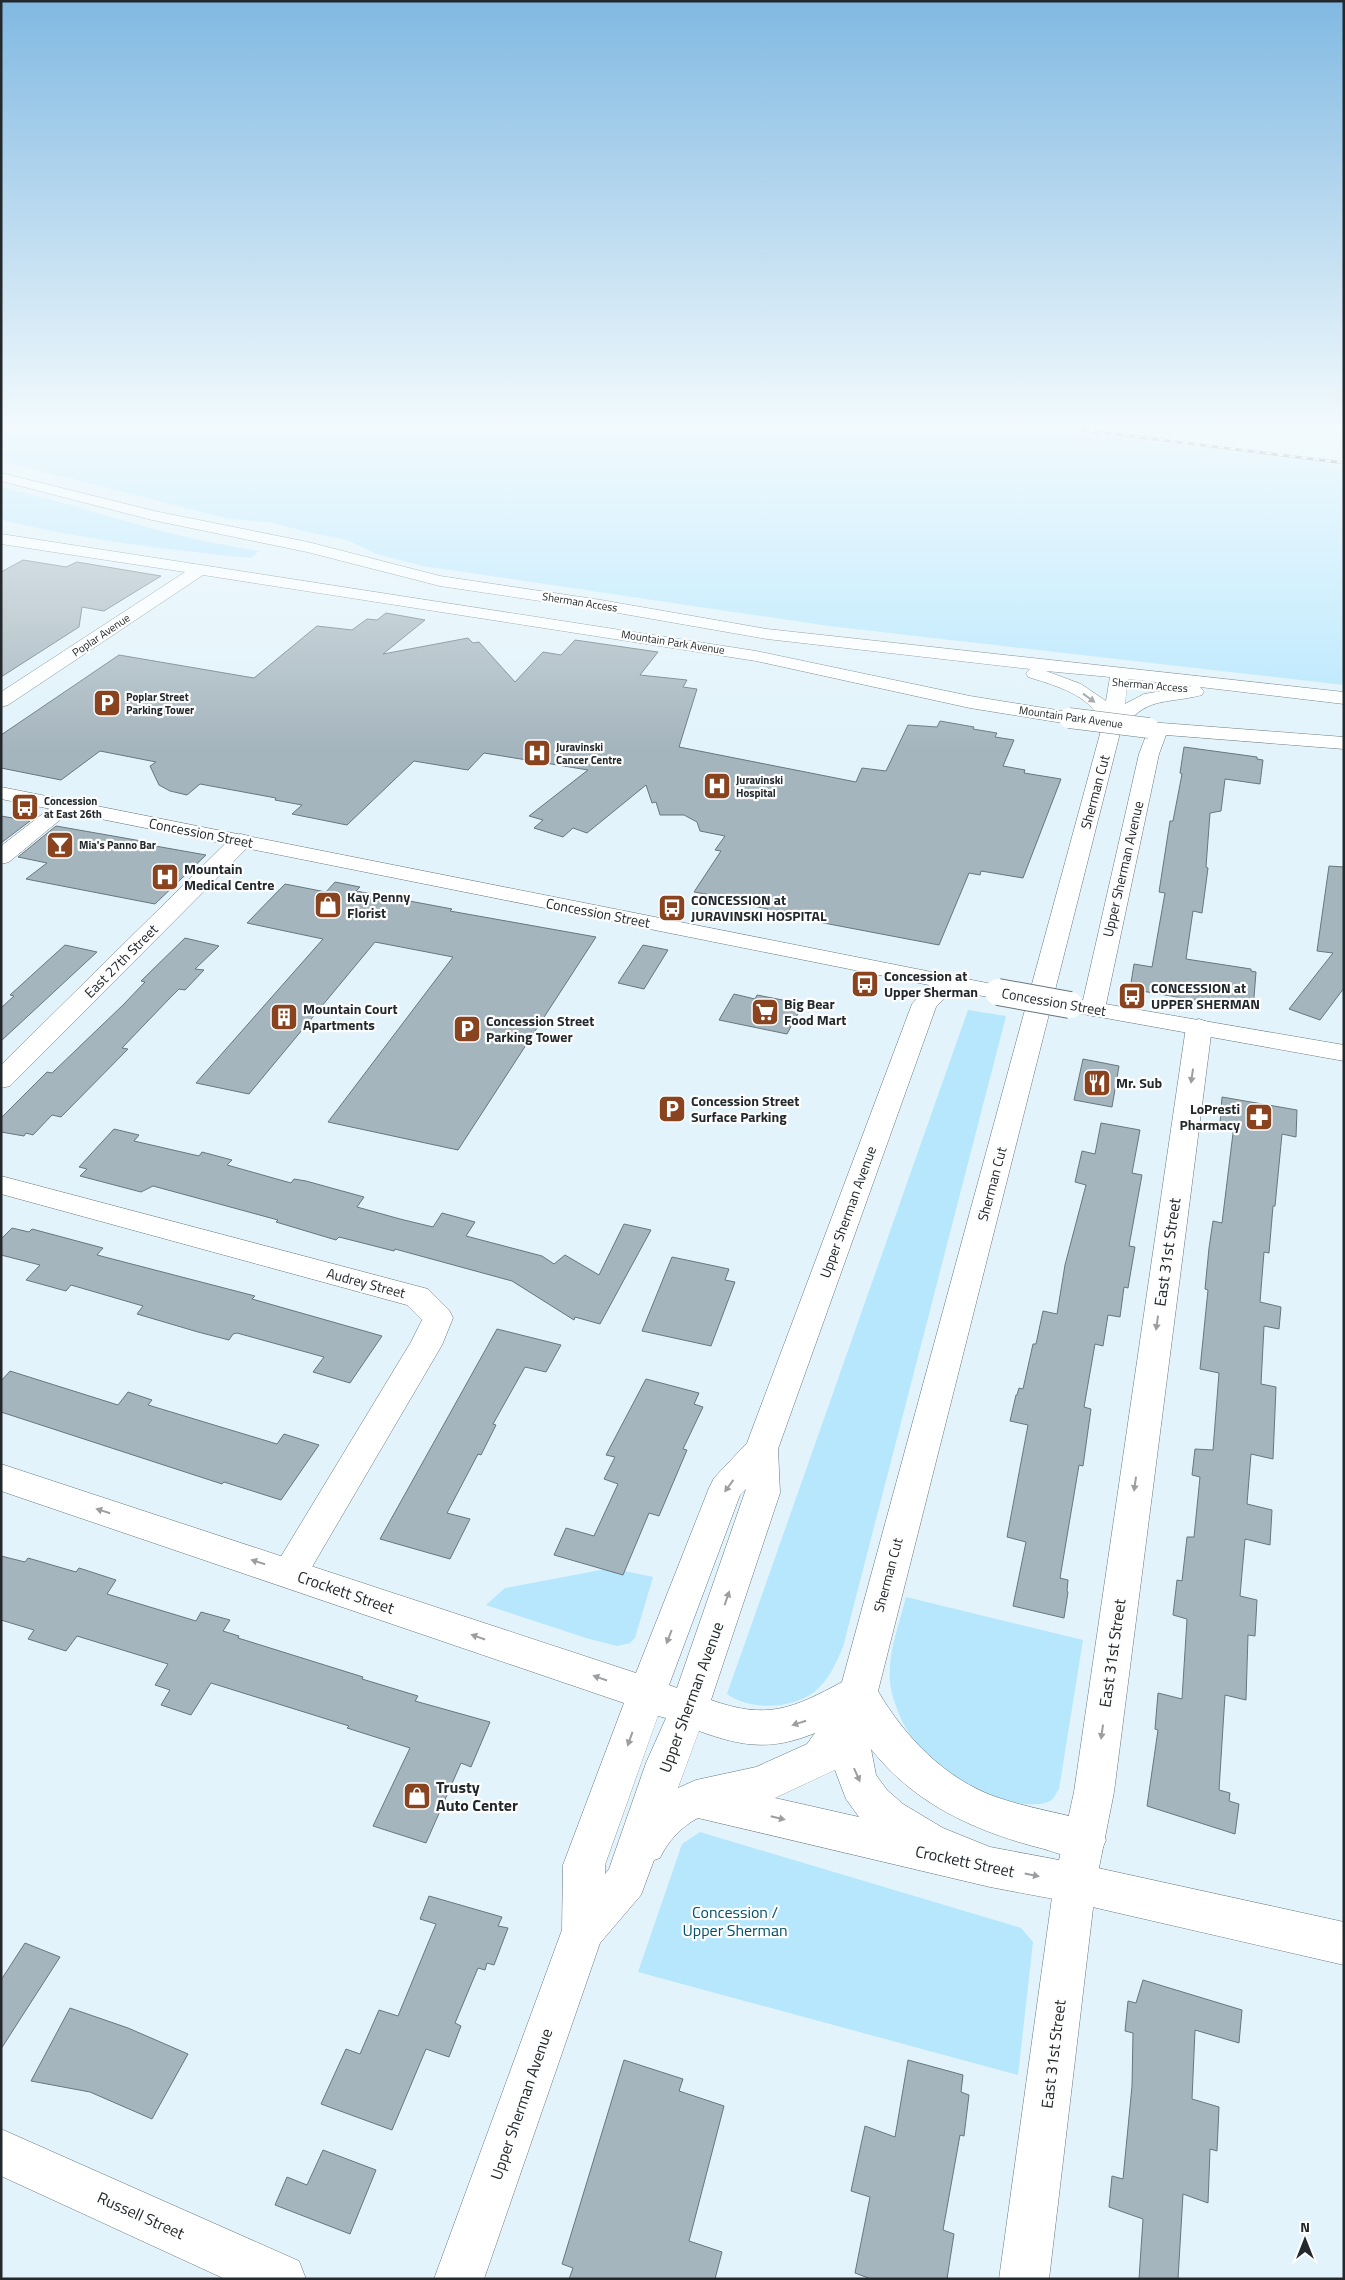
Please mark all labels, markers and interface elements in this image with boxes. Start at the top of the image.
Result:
street label: Sherman Access [541,588,619,616]
street label: Poplar Avenue [69,609,134,660]
street label: Mountain Park Avenue [620,626,726,658]
street label: Sherman Access [1111,674,1189,696]
parking icon: Poplar Street Parking Tower [92,688,122,718]
place label: Poplar Street Parking Tower [126,689,194,718]
one-way arrow [1082,693,1096,703]
street label: Mountain Park Avenue [1018,702,1124,732]
hospital icon: Juravinski Cancer Centre [522,738,552,768]
place label: Juravinski Cancer Centre [556,739,622,768]
street label: Sherman Cut [1075,752,1115,831]
hospital icon: Juravinski Hospital [702,771,732,801]
place label: Juravinski Hospital [736,772,783,801]
bus stop icon: Concession at East 26th [10,792,40,822]
place label: Concession at East 26th [44,793,102,822]
street label: Upper Sherman Avenue [1097,799,1148,939]
street label: Concession Street [147,812,255,853]
bar icon: Mia's Panno Bar [45,830,75,860]
place label: Mia's Panno Bar [79,837,156,853]
place label: Mountain Medical Centre [184,858,274,895]
hospital icon: Mountain Medical Centre [150,862,180,892]
place label: Kay Penny Florist [347,886,410,923]
place label: CONCESSION at JURAVINSKI HOSPITAL [691,889,827,926]
shop icon: Kay Penny Florist [313,890,343,920]
street label: Concession Street [544,892,652,933]
bus stop icon: CONCESSION at JURAVINSKI HOSPITAL [657,893,687,923]
street label: East 27th Street [79,919,162,1002]
place label: Concession at Upper Sherman [884,965,978,1002]
bus stop icon: Concession at Upper Sherman [850,969,880,999]
place label: CONCESSION at UPPER SHERMAN [1151,977,1260,1014]
bus stop icon: CONCESSION at UPPER SHERMAN [1117,981,1147,1011]
street label: Concession Street [1000,982,1108,1021]
place label: Big Bear Food Mart [784,993,846,1030]
supermarket icon: Big Bear Food Mart [750,997,780,1027]
place label: Mountain Court Apartments [303,998,398,1035]
building icon: Mountain Court Apartments [269,1002,299,1032]
place label: Concession Street Parking Tower [486,1010,594,1047]
parking icon: Concession Street Parking Tower [452,1014,482,1044]
restaurant icon: Mr. Sub [1082,1068,1112,1098]
one-way arrow [1188,1068,1196,1084]
place label: Mr. Sub [1116,1072,1163,1093]
place label: Concession Street Surface Parking [691,1090,799,1127]
parking icon: Concession Street Surface Parking [657,1094,687,1124]
place label: LoPresti Pharmacy [1180,1098,1240,1135]
pharmacy icon: LoPresti Pharmacy [1244,1102,1274,1132]
street label: Upper Sherman Avenue [814,1143,881,1281]
street label: Sherman Cut [972,1144,1012,1223]
street label: East 31st Street [1148,1196,1187,1308]
street label: Audrey Street [324,1262,408,1303]
one-way arrow [1153,1315,1161,1331]
one-way arrow [1131,1476,1139,1492]
one-way arrow [724,1479,734,1493]
one-way arrow [96,1507,111,1514]
street label: Sherman Cut [868,1535,908,1614]
one-way arrow [250,1558,265,1566]
street label: Crockett Street [294,1564,398,1620]
one-way arrow [724,1591,731,1606]
street label: East 31st Street [1093,1597,1132,1709]
street label: Upper Sherman Avenue [653,1618,729,1776]
one-way arrow [665,1630,673,1644]
one-way arrow [470,1632,485,1640]
one-way arrow [593,1674,608,1681]
one-way arrow [791,1719,806,1727]
one-way arrow [1098,1724,1106,1740]
one-way arrow [626,1732,633,1747]
one-way arrow [854,1768,862,1782]
place label: Trusty Auto Center [436,1775,518,1817]
shop icon: Trusty Auto Center [402,1781,432,1811]
one-way arrow [770,1814,785,1822]
street label: Crockett Street [913,1839,1017,1883]
one-way arrow [1025,1871,1040,1879]
park label: Concession / Upper Sherman [682,1900,788,1942]
street label: East 31st Street [1034,1998,1072,2110]
street label: Upper Sherman Avenue [484,2025,558,2183]
street label: Russell Street [93,2185,189,2245]
north arrow [1280,2215,1330,2265]
text: N [1300,2216,1310,2237]

